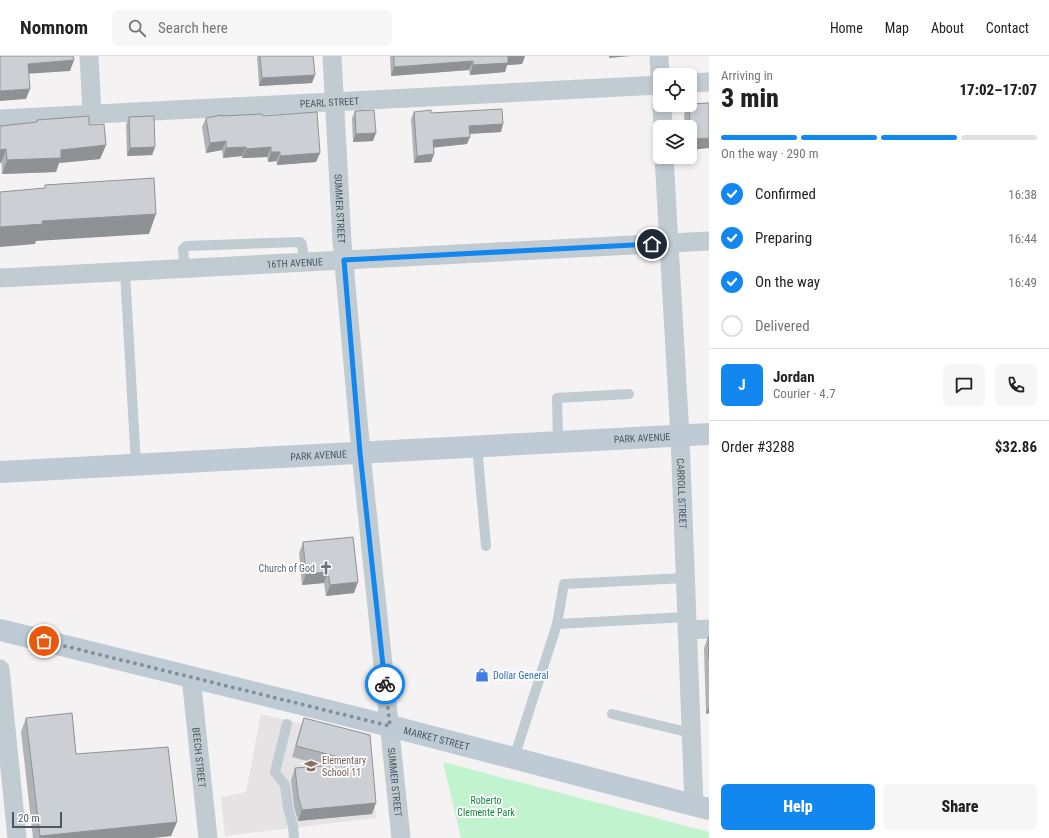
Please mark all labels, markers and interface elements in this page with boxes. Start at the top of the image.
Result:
search box [112,10,392,46]
text: Nomnom [20,16,88,39]
icon: search [126,17,148,39]
text: Search here [158,19,228,37]
text: Home [830,20,863,36]
text: Map [885,20,909,36]
text: About [931,20,964,36]
text: Contact [986,20,1029,36]
map controls [653,68,697,164]
button: locate [653,68,697,112]
text: Arriving in [721,68,773,83]
text: 17:02–17:07 [959,81,1037,99]
text: 3 min [721,83,779,113]
street label: PEARL STREET [300,95,360,110]
button: layers [653,120,697,164]
text: On the way · 290 m [721,146,818,161]
street label: SUMMER STREET [332,174,347,244]
icon: check [721,183,743,205]
text: Confirmed [755,185,816,203]
text: 16:38 [1008,187,1037,202]
pin [635,227,669,261]
icon: check [721,227,743,249]
text: Preparing [755,229,812,247]
text: 16:44 [1008,231,1037,246]
icon: home [641,233,663,255]
street label: 16TH AVENUE [266,256,323,270]
icon: check [721,271,743,293]
text: On the way [755,273,820,291]
text: 16:49 [1008,275,1037,290]
text: Delivered [755,317,810,335]
button: chat [943,364,985,406]
button: phone [995,364,1037,406]
text: Jordan [773,368,815,386]
text: J [738,376,746,394]
text: Courier · 4.7 [773,386,836,401]
street label: PARK AVENUE [614,431,671,445]
text: Order #3288 [721,438,795,456]
text: $32.86 [995,438,1037,456]
street label: PARK AVENUE [290,448,347,462]
street label: CARROLL STREET [675,458,689,529]
church icon: Church of God [318,560,334,576]
place label: Church of God [259,563,315,574]
pin [27,624,61,658]
icon: bag [33,630,55,652]
courier [365,664,405,704]
shop icon: Dollar General [474,667,490,683]
place label: Dollar General [493,670,549,681]
icon: bike [374,673,396,695]
street label: MARKET STREET [403,725,471,752]
street label: BEECH STREET [190,727,208,788]
street label: SUMMER STREET [386,747,404,817]
place label: Elementary School 11 [322,755,366,778]
school or university icon: Elementary School 11 [303,758,319,774]
button: Help [721,784,875,830]
button: Share [883,784,1037,830]
park label: Roberto Clemente Park [457,795,515,818]
scale bar [12,810,62,829]
text: 20 m [18,812,40,825]

